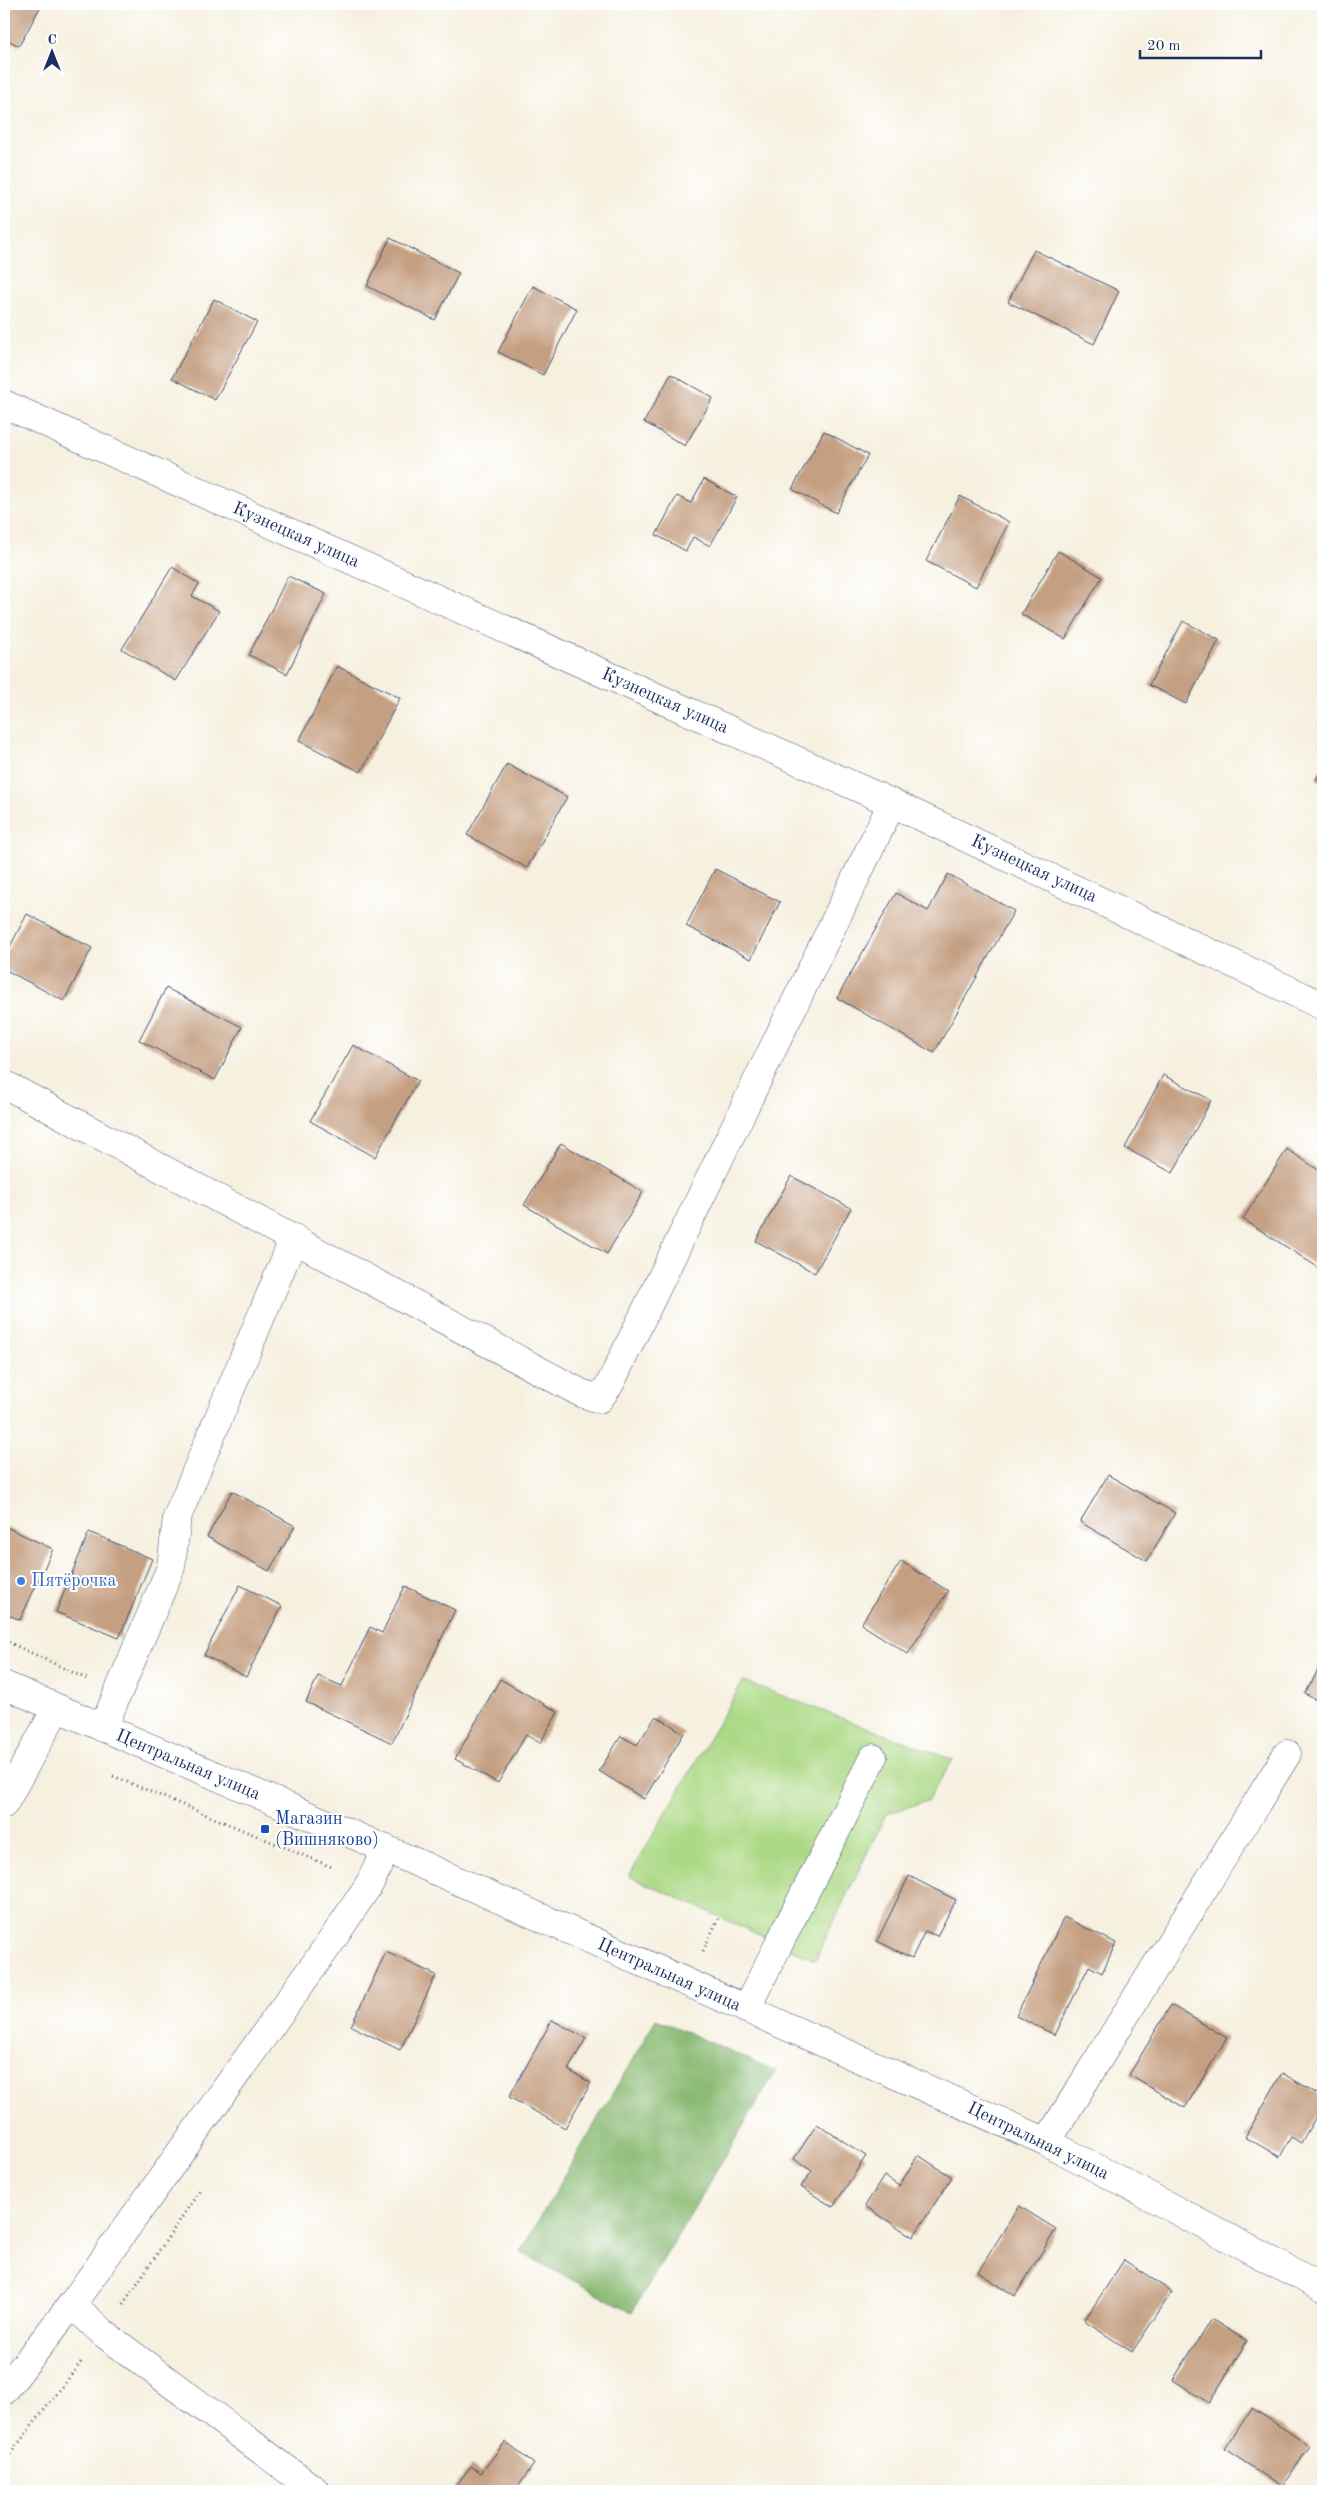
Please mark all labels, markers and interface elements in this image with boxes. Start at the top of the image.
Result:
north arrow [28,28,78,78]
scale bar [1140,28,1261,60]
text: С [47,33,57,47]
text: 20 m [1147,39,1181,54]
street label: Кузнецкая улица [230,499,362,571]
street label: Кузнецкая улица [599,665,731,737]
street label: Кузнецкая улица [968,832,1100,906]
place label: Пятёрочка [31,1572,117,1590]
marker: Пятёрочка [15,1575,27,1587]
street label: Центральная улица [113,1726,263,1804]
place label: Магазин (Вишняково) [275,1810,379,1849]
marker: Магазин (Вишняково) [259,1823,271,1835]
street label: Центральная улица [595,1935,744,2015]
street label: Центральная улица [964,2099,1112,2183]

